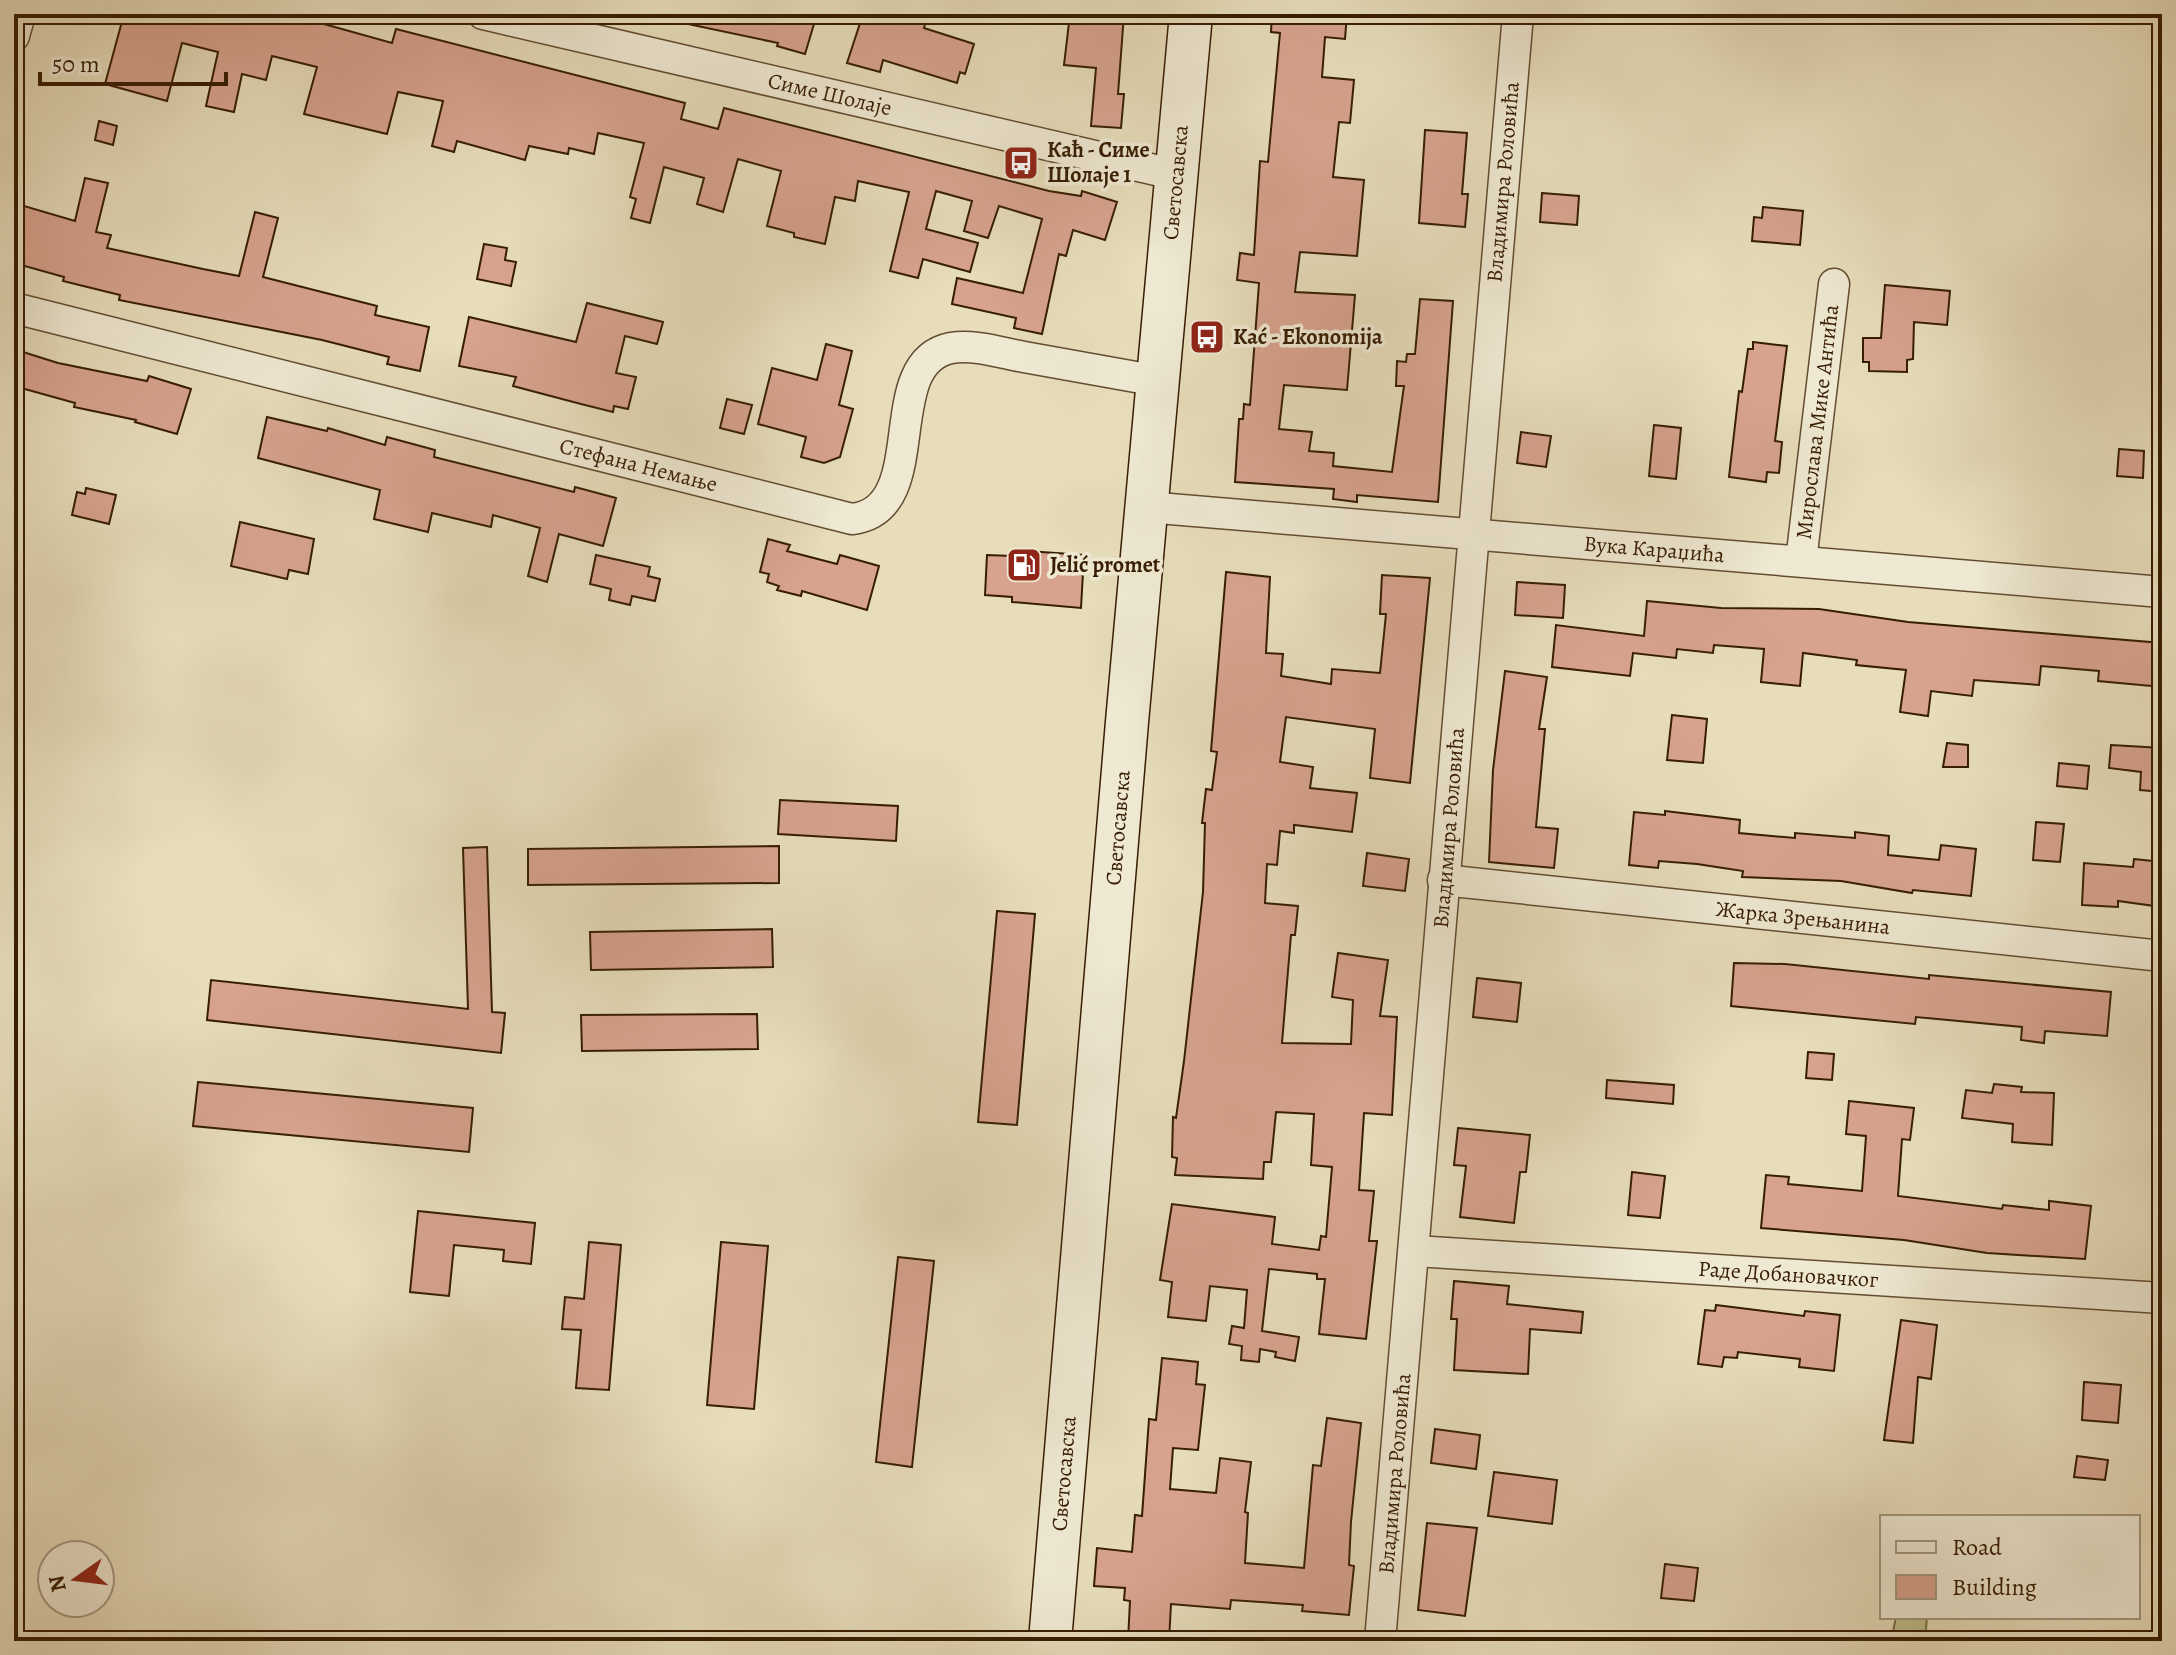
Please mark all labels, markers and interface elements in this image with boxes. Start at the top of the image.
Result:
scale bar [40,36,226,86]
text: 50 m [52,48,100,80]
street label: Симе Шолаје [765,66,895,123]
street label: Владимира Роловића [1479,80,1527,284]
street label: Светосавска [1156,123,1196,241]
place label: Каћ - Симе Шолаје 1 [1047,135,1150,190]
bus stop icon: Каћ - Симе Шолаје 1 [1002,144,1040,182]
street label: Мирослава Мике Антића [1789,302,1847,541]
bus stop icon: Kać - Ekonomija [1188,318,1226,356]
place label: Kać - Ekonomija [1233,322,1383,352]
street label: Стефана Немање [556,431,721,500]
street label: Вука Караџића [1583,529,1727,570]
fuel station icon: Jelić promet [1005,546,1043,584]
place label: Jelić promet [1050,550,1161,580]
street label: Владимира Роловића [1426,726,1472,930]
street label: Светосавска [1098,768,1138,887]
street label: Жарка Зрењанина [1714,894,1892,942]
street label: Раде Добановачког [1697,1254,1879,1295]
street label: Владимира Роловића [1371,1371,1419,1575]
street label: Светосавска [1044,1414,1084,1532]
legend [1880,1515,2140,1619]
text: Road [1952,1531,2002,1563]
north arrow [36,1539,116,1619]
text: Building [1952,1571,2037,1603]
text: N [41,1572,74,1595]

